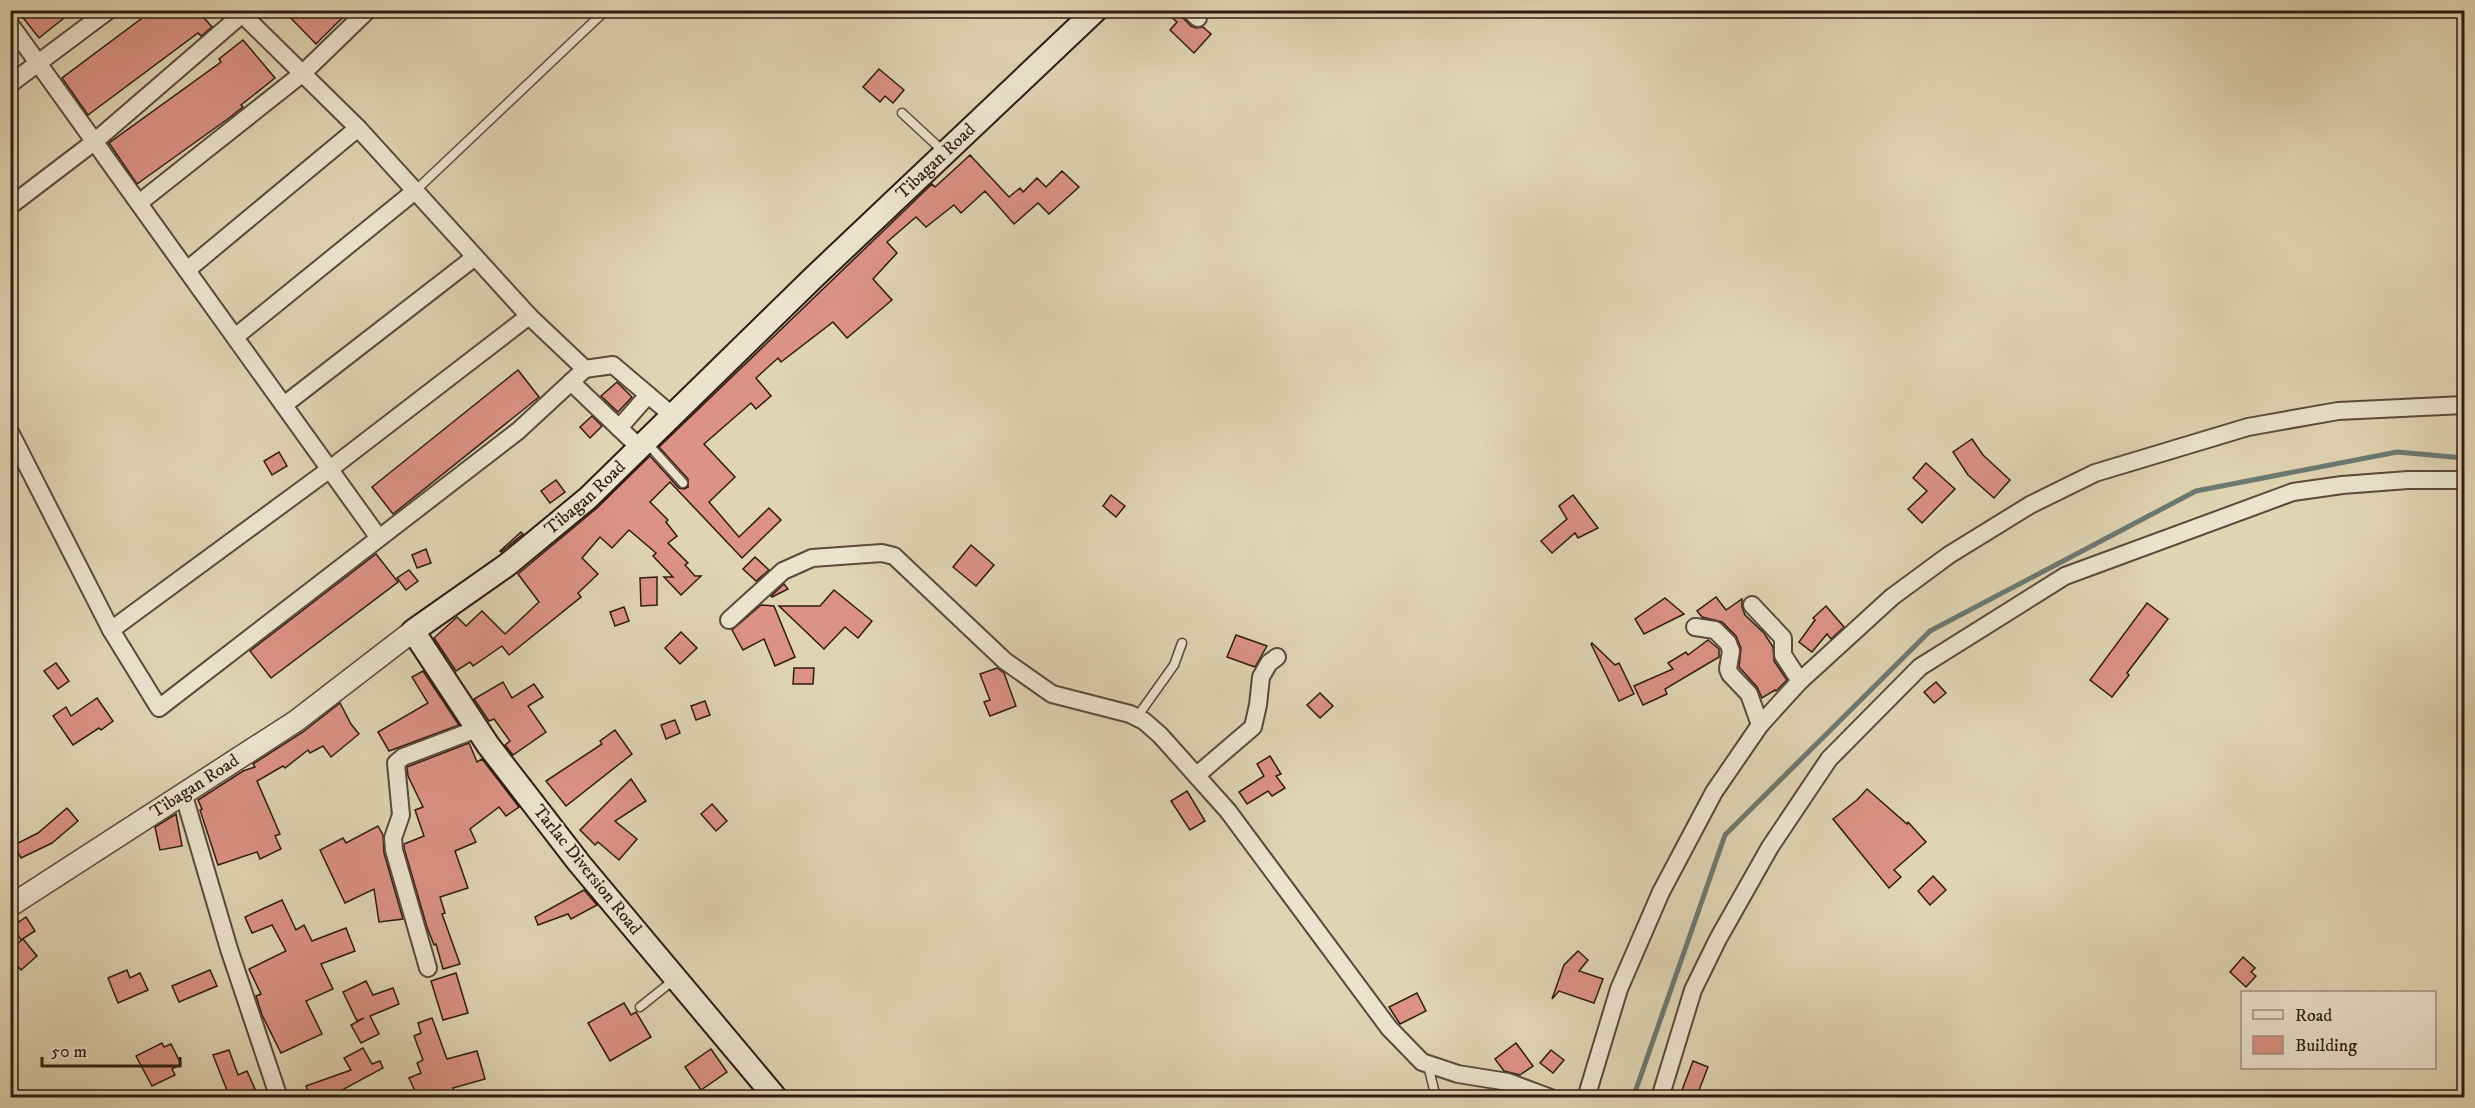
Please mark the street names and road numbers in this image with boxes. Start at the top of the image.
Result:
street label: Tibagan Road [892,119,980,204]
street label: Tibagan Road [540,456,630,540]
street label: Tibagan Road [146,750,243,823]
street label: Tarlac Diversion Road [528,801,646,939]

